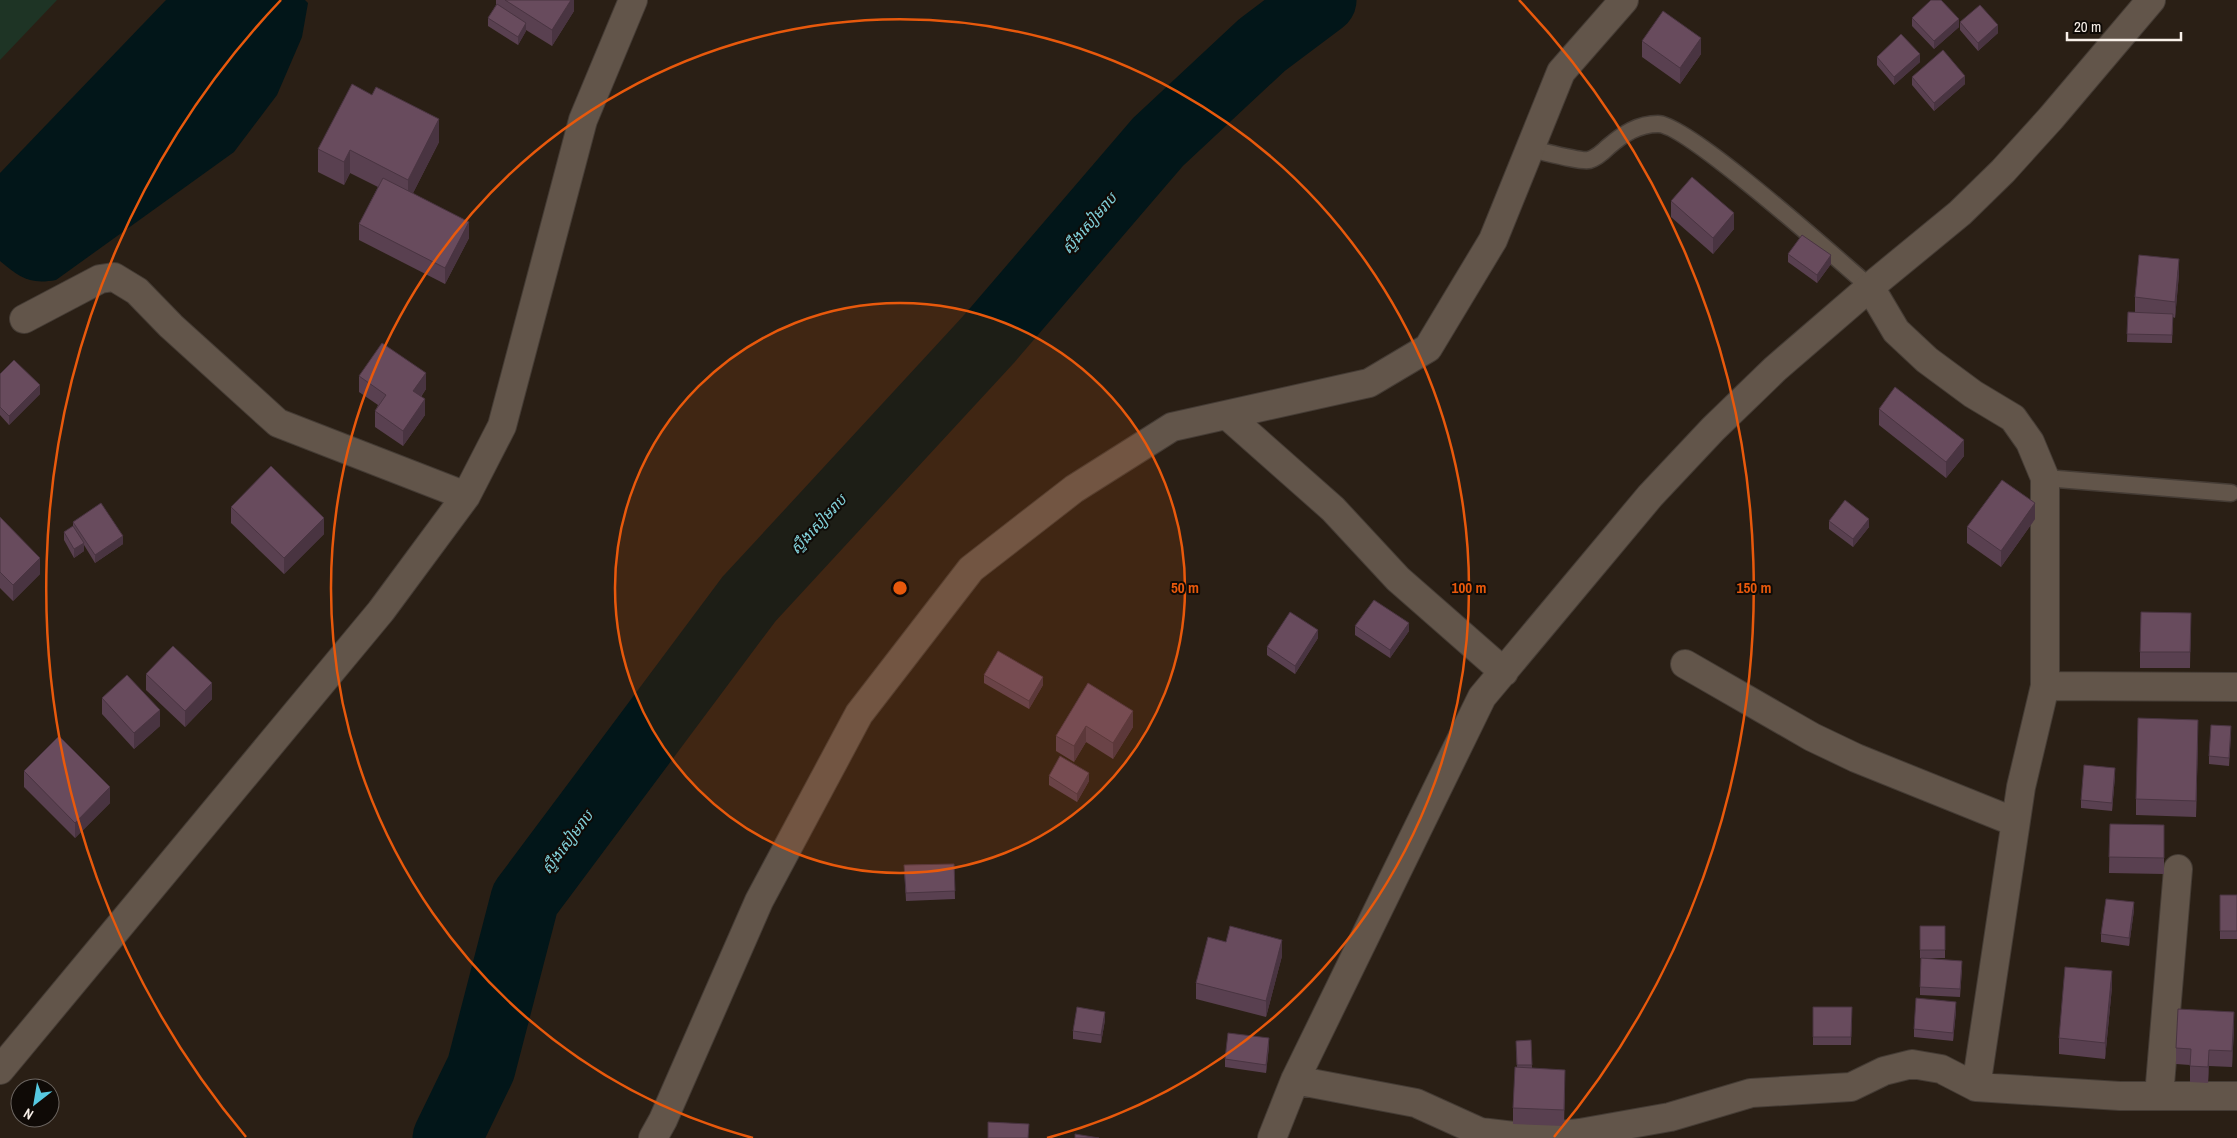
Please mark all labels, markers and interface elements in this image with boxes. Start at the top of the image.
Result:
scale bar [2067,10,2181,42]
text: 20 m [2074,16,2101,37]
water label: ស្ទឹងសៀមរាប [1057,187,1122,258]
water label: ស្ទឹងសៀមរាប [785,489,852,558]
text: 50 m [1171,577,1199,598]
text: 100 m [1452,577,1486,598]
text: 150 m [1737,577,1771,598]
centre of rings [891,579,909,597]
water label: ស្ទឹងសៀមរាប [536,805,599,878]
north arrow [10,1078,60,1128]
text: N [20,1104,36,1124]

